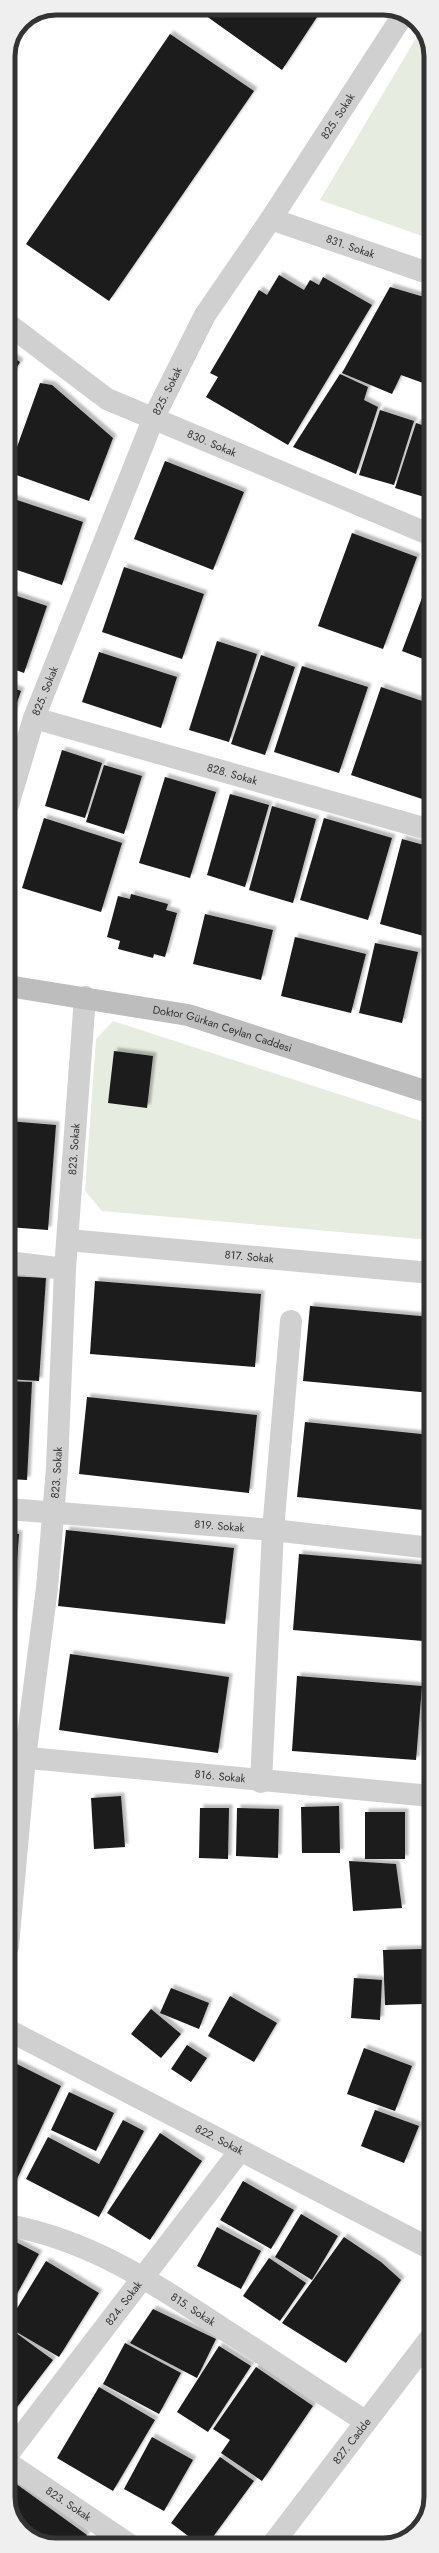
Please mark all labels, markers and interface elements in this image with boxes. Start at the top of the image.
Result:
street label: 825. Sokak [317,90,359,142]
street label: 831. Sokak [324,231,377,262]
street label: 825. Sokak [148,364,186,418]
street label: 830. Sokak [185,426,239,461]
street label: 825. Sokak [28,664,62,718]
street label: 828. Sokak [205,759,260,789]
street label: Doktor Gürkan Ceylan Caddesi [152,1001,294,1056]
street label: 823. Sokak [64,1123,84,1175]
street label: 817. Sokak [224,1246,275,1267]
street label: 823. Sokak [46,1446,66,1499]
street label: 819. Sokak [194,1516,245,1536]
street label: 816. Sokak [194,1766,246,1786]
street label: 822. Sokak [192,2120,246,2159]
street label: 824. Sokak [101,2277,146,2329]
street label: 815. Sokak [168,2289,219,2330]
street label: 827. Cadde [329,2414,375,2468]
street label: 823. Sokak [43,2483,95,2525]

